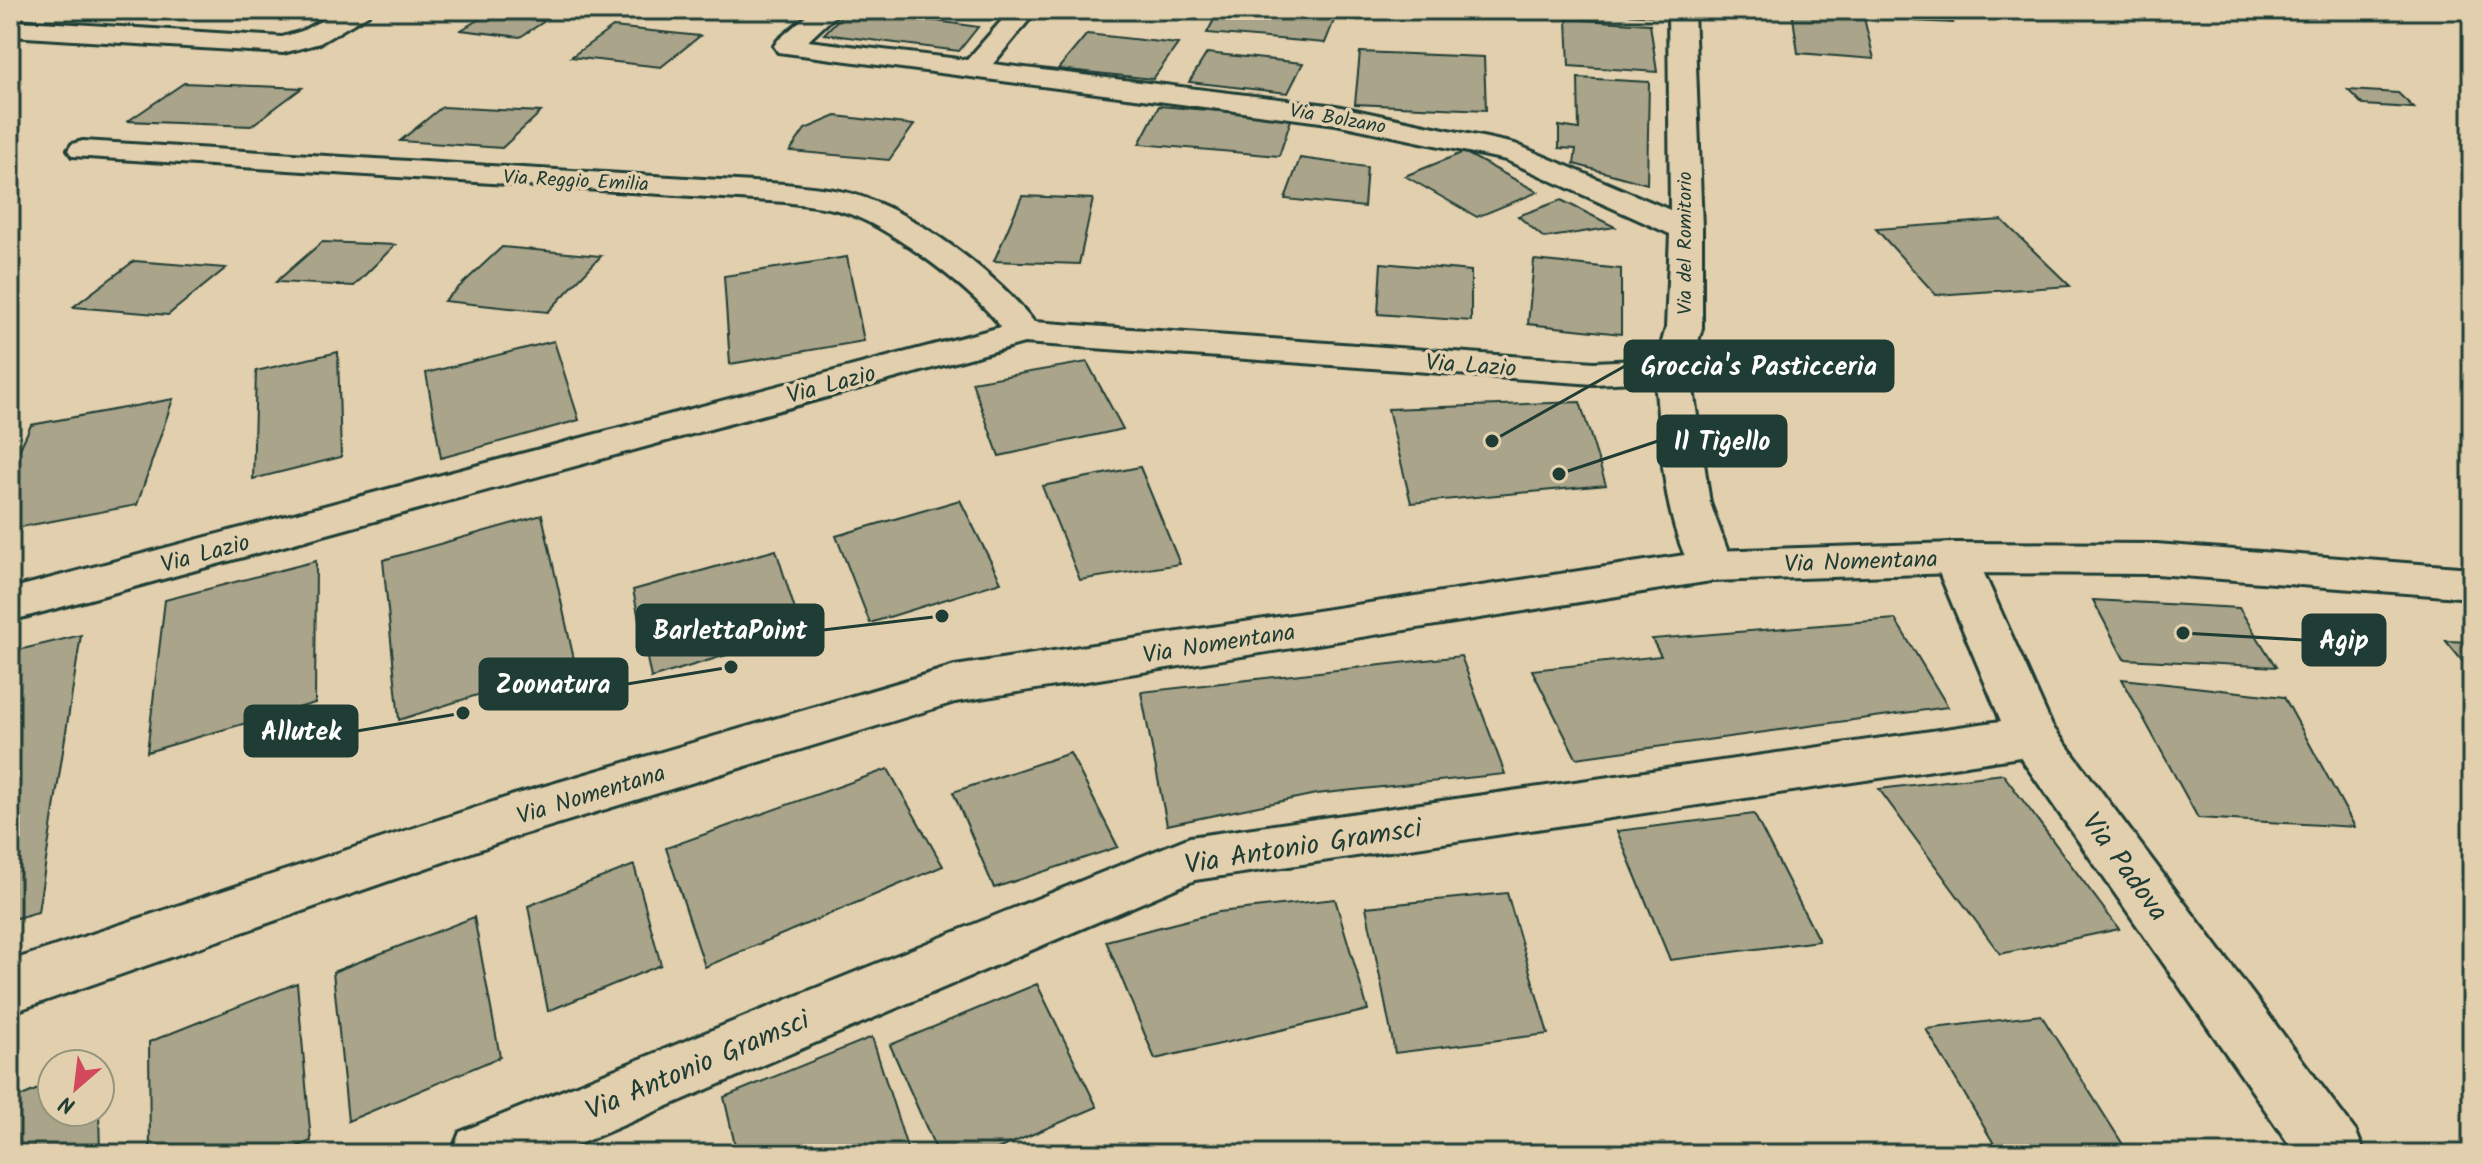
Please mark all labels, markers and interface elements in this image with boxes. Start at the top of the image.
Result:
street label: Via Bolzano [1287,96,1388,144]
street label: Via Reggio Emilia [502,162,650,202]
street label: Via del Romitorio [1670,171,1702,315]
callout: Groccia's Pasticceria [1625,341,1893,391]
street label: Via Lazio [1424,344,1518,389]
text: Groccia's Pasticceria [1641,347,1877,389]
street label: Via Lazio [782,355,880,416]
callout: Il Tigello [1658,416,1786,466]
text: Il Tigello [1674,422,1771,464]
street label: Via Lazio [156,524,254,585]
street label: Via Nomentana [1784,540,1939,585]
callout: BarlettaPoint [637,605,823,655]
text: BarlettaPoint [653,611,807,653]
street label: Via Nomentana [1140,613,1298,676]
callout: Agip [2303,615,2385,665]
text: Agip [2319,621,2369,663]
callout: Zoonatura [480,659,627,709]
text: Zoonatura [495,665,611,707]
callout: Allutek [245,706,357,756]
text: Allutek [261,712,342,754]
street label: Via Nomentana [512,754,671,837]
street label: Via Padova [2069,803,2179,932]
street label: Via Antonio Gramsci [1181,806,1427,888]
street label: Via Antonio Gramsci [579,998,818,1134]
north arrow [36,1048,116,1128]
text: N [53,1085,82,1122]

